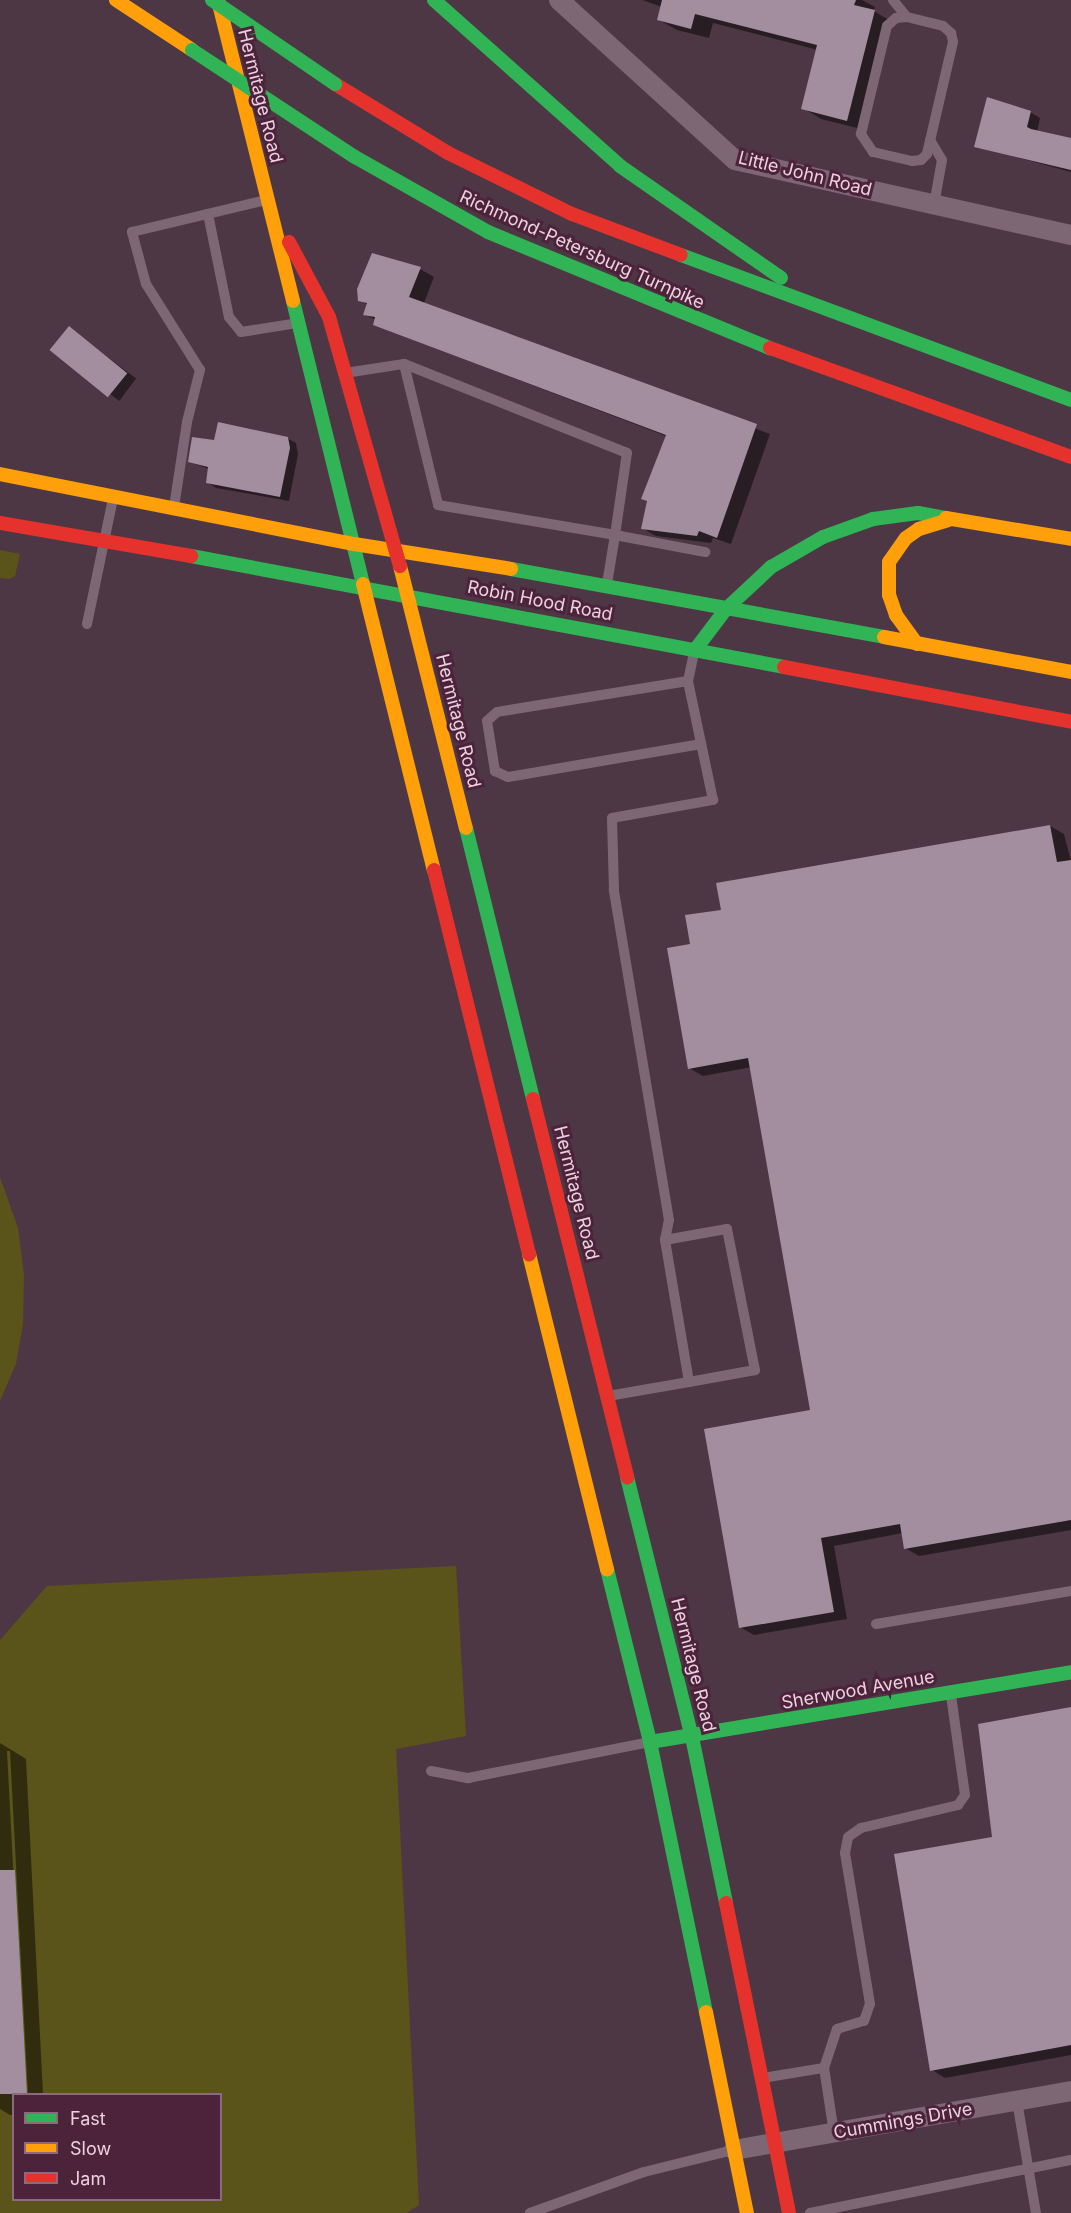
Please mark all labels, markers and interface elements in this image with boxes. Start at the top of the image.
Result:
street label: Hermitage Road [233,27,287,165]
street label: Little John Road [736,147,874,201]
street label: Richmond-Petersburg Turnpike [456,186,708,314]
street label: Robin Hood Road [465,576,615,626]
street label: Hermitage Road [431,652,485,790]
street label: Hermitage Road [549,1124,603,1262]
street label: Hermitage Road [666,1596,720,1734]
street label: Sherwood Avenue [780,1666,936,1714]
legend [12,2093,222,2201]
street label: Cummings Drive [832,2098,974,2144]
text: Fast [70,2108,106,2129]
text: Slow [70,2138,111,2159]
text: Jam [70,2168,106,2189]

